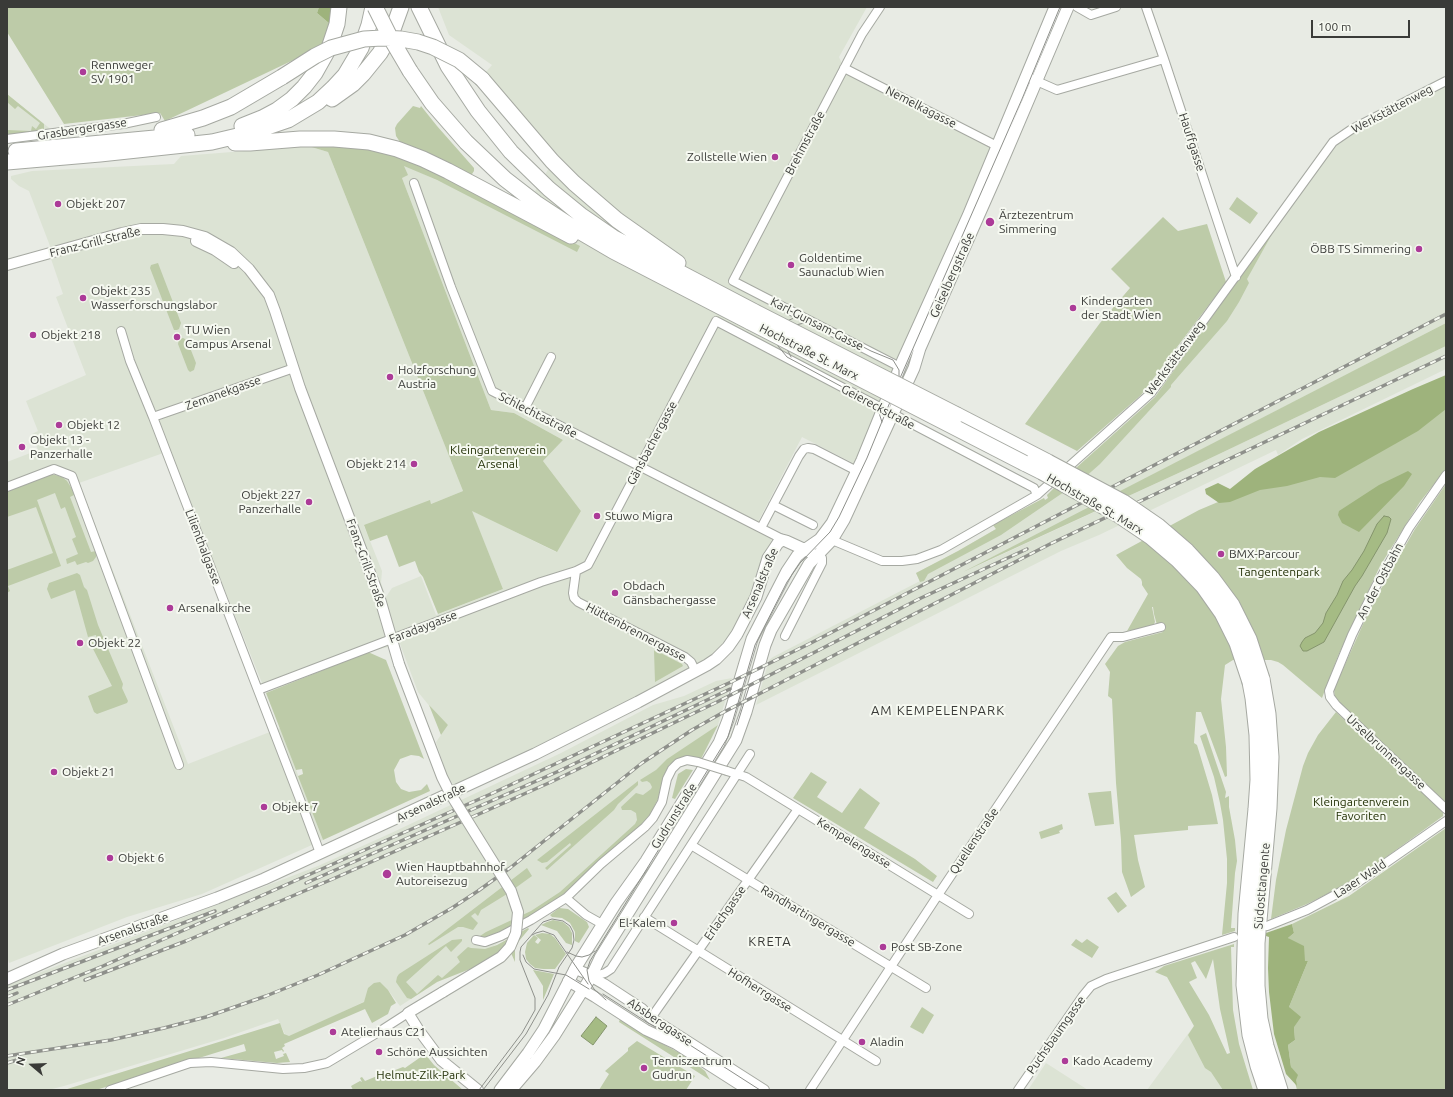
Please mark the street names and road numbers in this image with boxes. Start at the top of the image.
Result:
street label: Werkstättenweg [1349,82,1435,136]
street label: Nemelkagasse [883,83,959,131]
street label: Brehmstraße [782,109,828,177]
street label: Hauffgasse [1176,111,1208,173]
street label: Grasbergergasse [36,115,128,143]
street label: Franz-Grill-Straße [48,224,142,260]
street label: Geiselbergstraße [927,230,977,320]
street label: Karl-Gunsam-Gasse [768,294,866,354]
street label: Werkstättenweg [1142,318,1208,398]
street label: Hochstraße St. Marx [757,321,861,383]
street label: Zemanekgasse [183,373,263,413]
street label: Geiereckstraße [839,382,917,432]
street label: Schlechtastraße [496,389,580,441]
street label: Gänsbachergasse [624,399,680,487]
street label: Hochstraße St. Marx [1044,470,1146,538]
street label: Lilienthalgasse [182,507,224,587]
street label: Franz-Grill-Straße [343,517,389,609]
street label: An der Ostbahn [1354,540,1406,622]
street label: Arsenalstraße [739,546,781,620]
street label: Hüttenbrennergasse [584,600,688,664]
street label: Faradaygasse [387,607,459,647]
street label: Urselbrunnengasse [1343,711,1429,793]
street label: Arsenalstraße [394,781,468,825]
street label: Gudrunstraße [648,781,700,851]
street label: Quellenstraße [946,805,1002,877]
street label: Kempelengasse [814,815,894,871]
street label: Südosttangente [1251,842,1273,930]
street label: Laaer Wald [1331,857,1389,901]
street label: Randhartingergasse [758,882,858,950]
street label: Erlachgasse [701,883,749,943]
street label: Arsenalstraße [95,909,171,949]
street label: Hofherrgasse [725,965,795,1015]
street label: Puchsbaumgasse [1024,993,1088,1077]
street label: Absberggasse [625,995,695,1049]

